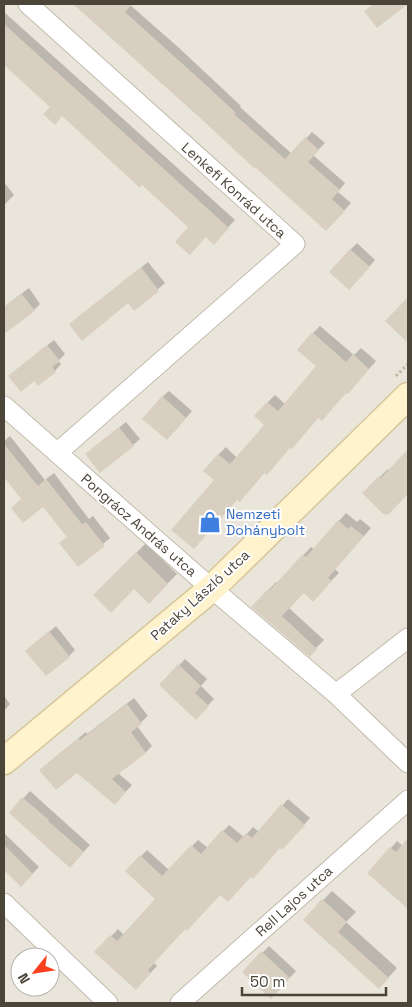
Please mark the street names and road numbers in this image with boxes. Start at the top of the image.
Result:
street label: Lenkefi Konrád utca [178,138,290,242]
street label: Pongrácz András utca [77,470,201,580]
street label: Pataky László utca [147,546,253,644]
street label: Rell Lajos utca [252,862,336,940]

